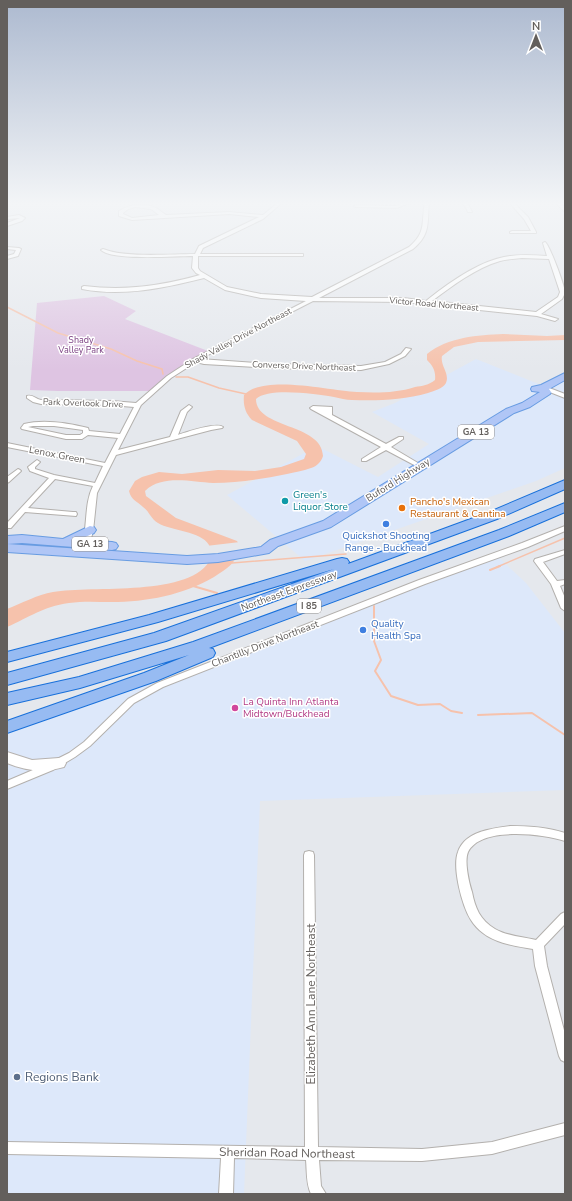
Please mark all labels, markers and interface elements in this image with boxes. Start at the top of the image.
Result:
north arrow [516,16,556,56]
text: N [532,19,540,34]
street label: Victor Road Northeast [388,294,480,314]
street label: Shady Valley Drive Northeast [183,304,294,371]
park label: Shady Valley Park [57,334,104,356]
street label: Converse Drive Northeast [252,358,357,374]
street label: Park Overlook Drive [43,396,124,410]
road number: GA 13 [458,425,494,439]
street label: Lenox Green [28,443,86,467]
street label: Buford Highway [363,454,433,505]
place label: Green's Liquor Store [293,488,348,514]
place label: Pancho's Mexican Restaurant & Cantina [410,495,506,521]
marker: Green's Liquor Store [280,496,290,506]
marker: Pancho's Mexican Restaurant & Cantina [397,503,407,513]
marker: Quickshot Shooting Range - Buckhead [381,519,391,529]
place label: Quickshot Shooting Range - Buckhead [342,529,430,555]
road number: GA 13 [72,537,108,551]
street label: Northeast Expressway [239,567,340,615]
road number: I 85 [297,599,321,613]
street label: Chantilly Drive Northeast [209,617,321,671]
place label: Quality Health Spa [371,617,421,643]
marker: Quality Health Spa [358,625,368,635]
place label: La Quinta Inn Atlanta Midtown/Buckhead [243,695,339,721]
marker: La Quinta Inn Atlanta Midtown/Buckhead [230,703,240,713]
street label: Elizabeth Ann Lane Northeast [303,923,319,1085]
place label: Regions Bank [25,1069,100,1085]
marker: Regions Bank [12,1072,22,1082]
street label: Sheridan Road Northeast [219,1144,356,1162]

